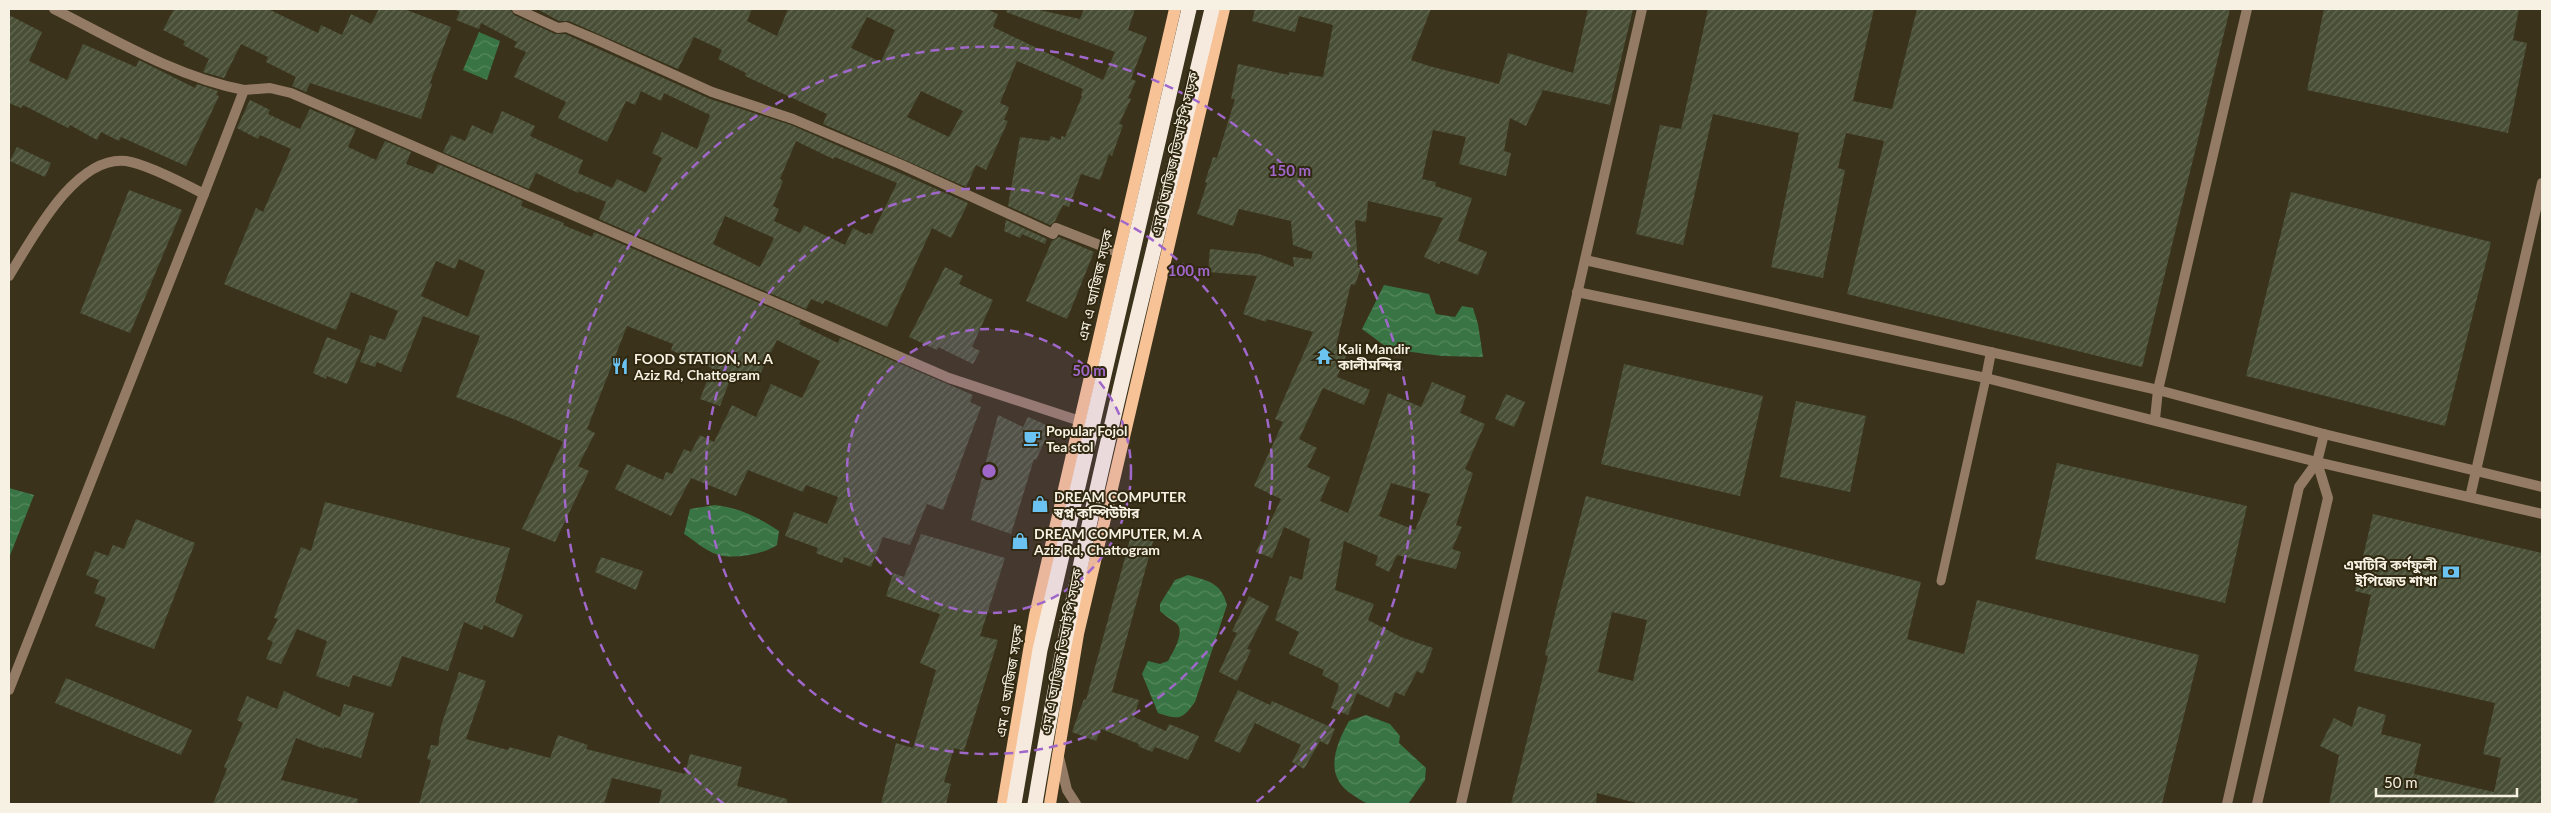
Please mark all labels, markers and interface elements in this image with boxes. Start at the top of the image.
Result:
street label: এম এ আজিজ ভিআইপি সড়ক [1147,69,1201,238]
text: 150 m [1269,161,1311,179]
street label: এম এ আজিজ সড়ক [1074,227,1116,342]
text: 100 m [1168,261,1210,279]
place label: Kali Mandir কালীমন্দির [1337,340,1411,373]
temple icon: Kali Mandir কালীমন্দির [1314,346,1334,366]
place label: FOOD STATION, M. A Aziz Rd, Chattogram [633,350,773,383]
restaurant icon: FOOD STATION, M. A Aziz Rd, Chattogram [610,356,630,376]
text: 50 m [1072,361,1106,379]
place label: Popular Fojol Tea stol [1046,422,1128,455]
cafe icon: Popular Fojol Tea stol [1022,428,1042,448]
centre of rings [980,462,998,480]
place label: DREAM COMPUTER স্বপ্ন কম্পিউটার [1053,488,1187,521]
shop icon: DREAM COMPUTER স্বপ্ন কম্পিউটার [1030,494,1050,514]
place label: DREAM COMPUTER, M. A Aziz Rd, Chattogram [1033,525,1202,558]
shop icon: DREAM COMPUTER, M. A Aziz Rd, Chattogram [1010,531,1030,551]
place label: এমটিবি কর্ণফুলী ইপিজেড শাখা [2344,555,2438,589]
bank icon: এমটিবি কর্ণফুলী ইপিজেড শাখা [2441,562,2461,582]
street label: এম এ আজিজ ভিআইপি সড়ক [1037,566,1086,735]
street label: এম এ আজিজ সড়ক [992,623,1026,739]
scale bar [2376,766,2517,798]
text: 50 m [2384,773,2418,791]

